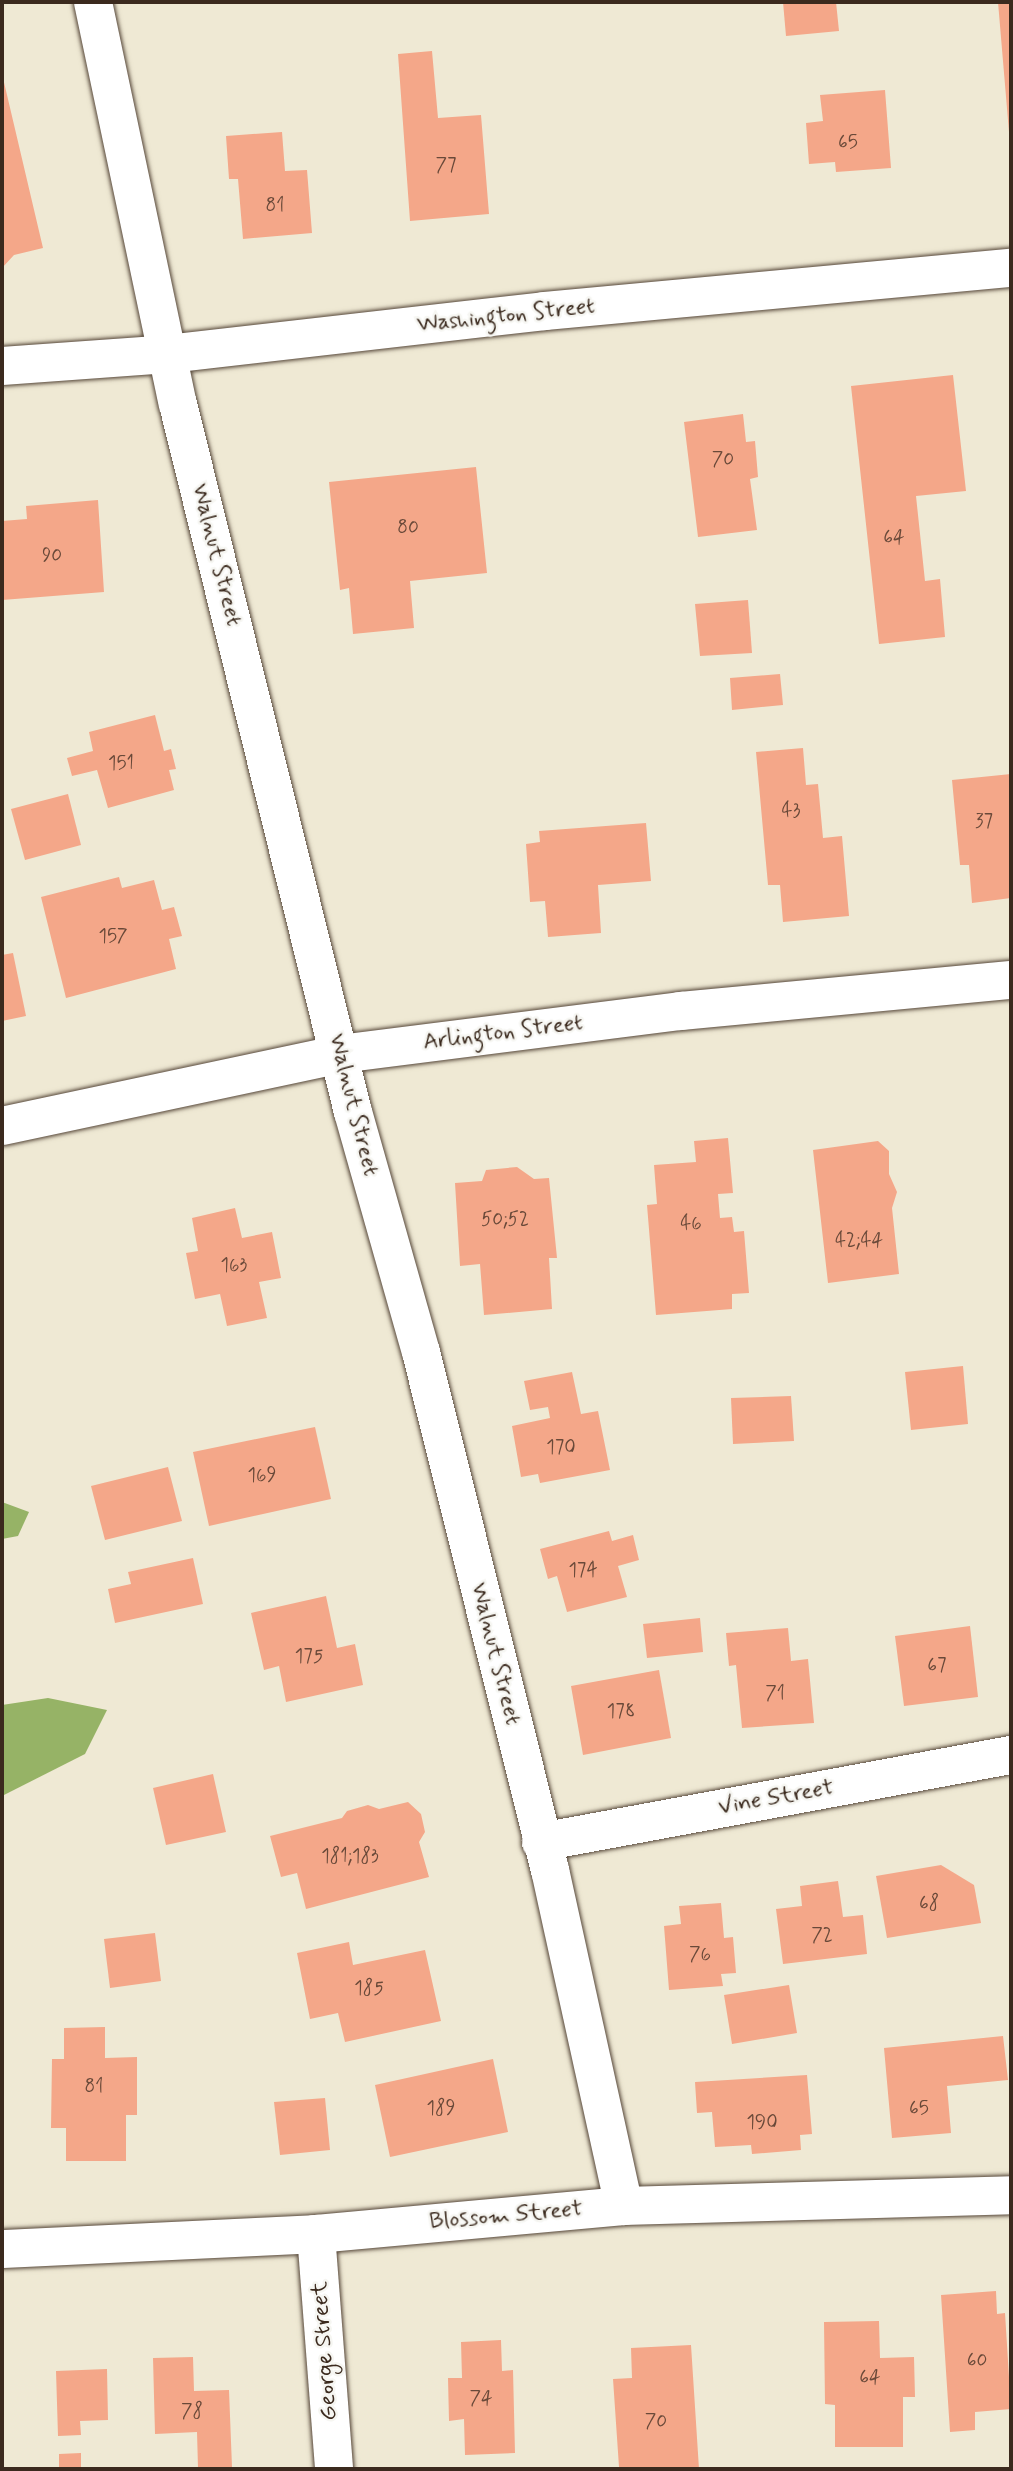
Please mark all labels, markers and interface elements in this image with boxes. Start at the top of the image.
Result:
house number: 65 [838,132,858,154]
house number: 77 [435,155,457,177]
house number: 81 [266,195,284,217]
street label: Washington Street [414,293,598,339]
house number: 70 [712,449,734,471]
street label: Walnut Street [184,479,248,631]
house number: 80 [397,517,419,539]
house number: 64 [883,527,905,549]
house number: 90 [42,545,62,567]
house number: 151 [108,753,134,775]
house number: 43 [781,800,801,822]
house number: 37 [975,811,993,833]
house number: 157 [98,926,128,948]
street label: Arlington Street [420,1009,586,1057]
street label: Walnut Street [321,1029,385,1181]
house number: 50;52 [481,1209,529,1231]
house number: 46 [680,1213,702,1235]
house number: 42;44 [835,1230,883,1252]
house number: 163 [221,1255,247,1277]
house number: 170 [546,1437,576,1459]
house number: 169 [248,1465,276,1487]
house number: 174 [568,1560,598,1582]
street label: Walnut Street [463,1578,527,1730]
house number: 175 [295,1646,323,1668]
house number: 67 [927,1655,947,1677]
house number: 71 [765,1683,785,1705]
house number: 178 [607,1701,635,1723]
street label: Vine Street [717,1774,835,1822]
house number: 181;183 [321,1846,379,1868]
house number: 68 [919,1893,939,1915]
house number: 72 [811,1925,833,1947]
house number: 76 [689,1944,711,1966]
house number: 185 [354,1978,384,2000]
house number: 81 [85,2076,103,2098]
house number: 189 [427,2098,455,2120]
house number: 65 [909,2098,929,2120]
house number: 190 [746,2112,778,2134]
street label: Blossom Street [429,2196,583,2236]
street label: George Street [306,2280,344,2422]
house number: 60 [967,2350,987,2372]
house number: 64 [859,2367,881,2389]
house number: 74 [469,2388,493,2410]
house number: 78 [181,2401,203,2423]
house number: 70 [645,2411,667,2433]

